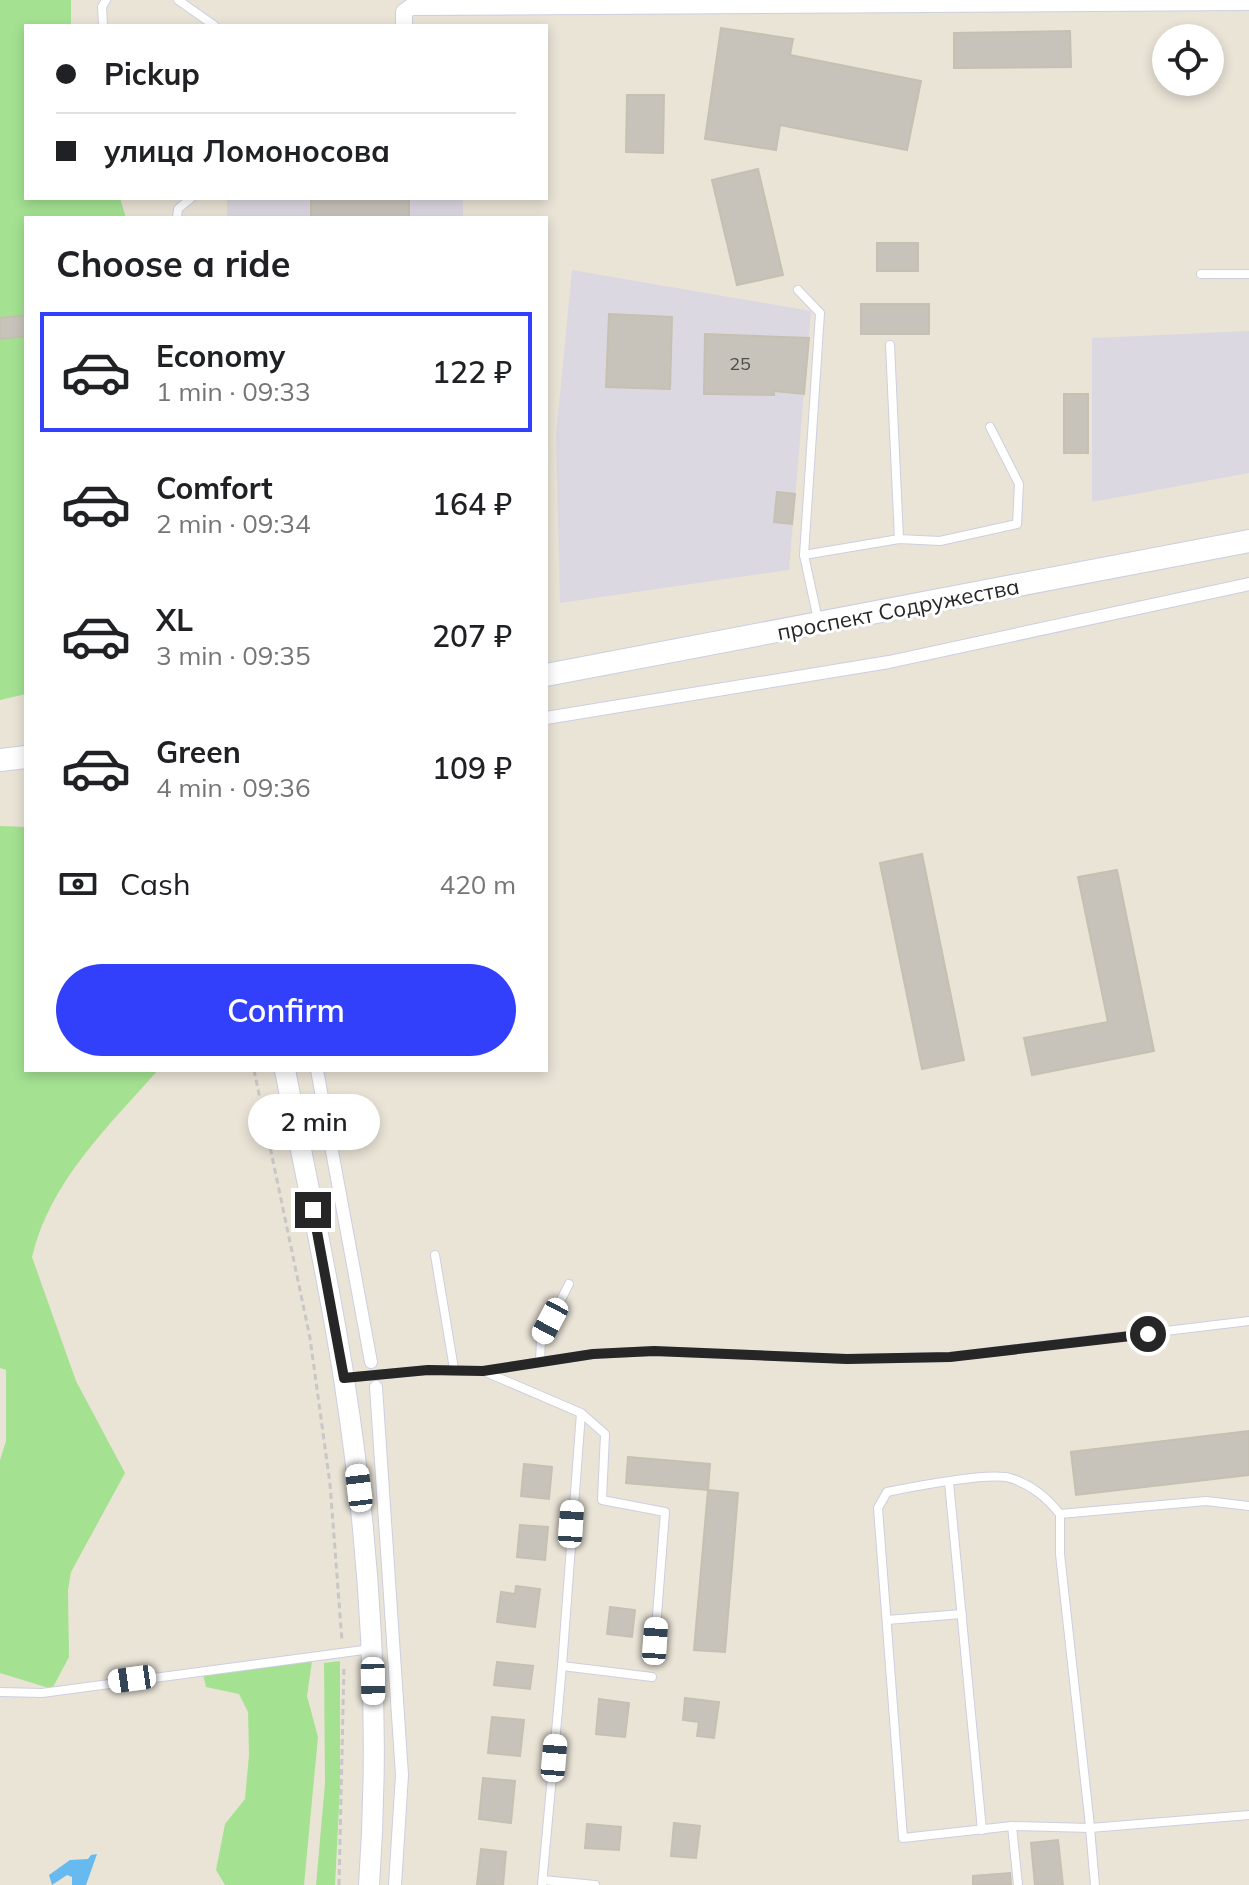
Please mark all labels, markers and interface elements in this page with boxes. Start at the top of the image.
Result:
map controls [1152,24,1224,96]
button: locate [1152,24,1224,96]
text: Pickup [104,55,200,93]
text: улица Ломоносова [104,132,390,170]
text: Choose a ride [56,241,290,286]
icon: car [60,336,132,408]
text: Economy [156,337,285,375]
house number: 25 [729,352,751,375]
text: 122 ₽ [432,353,512,391]
text: 1 min · 09:33 [156,375,311,408]
icon: car [60,468,132,540]
text: Comfort [156,469,273,507]
text: 164 ₽ [432,485,512,523]
text: 2 min · 09:34 [156,507,311,540]
street label: проспект Содружества [774,572,1022,646]
icon: car [60,600,132,672]
text: XL [156,601,193,639]
text: 207 ₽ [432,617,512,655]
text: 3 min · 09:35 [156,639,311,672]
icon: car [60,732,132,804]
text: Green [156,733,241,771]
text: 109 ₽ [432,749,512,787]
text: 4 min · 09:36 [156,771,311,804]
icon: cash [56,862,100,906]
text: Cash [120,865,191,903]
text: 420 m [440,868,516,901]
button: Confirm [56,964,516,1056]
callout: 2 min [247,1094,379,1150]
text: 2 min [280,1105,348,1138]
route end [295,1192,331,1228]
car [528,1294,572,1348]
route start [1130,1316,1166,1352]
car [344,1463,374,1513]
car [557,1499,585,1549]
car [641,1616,669,1666]
car [361,1657,385,1705]
car [107,1664,157,1694]
car [540,1733,568,1783]

